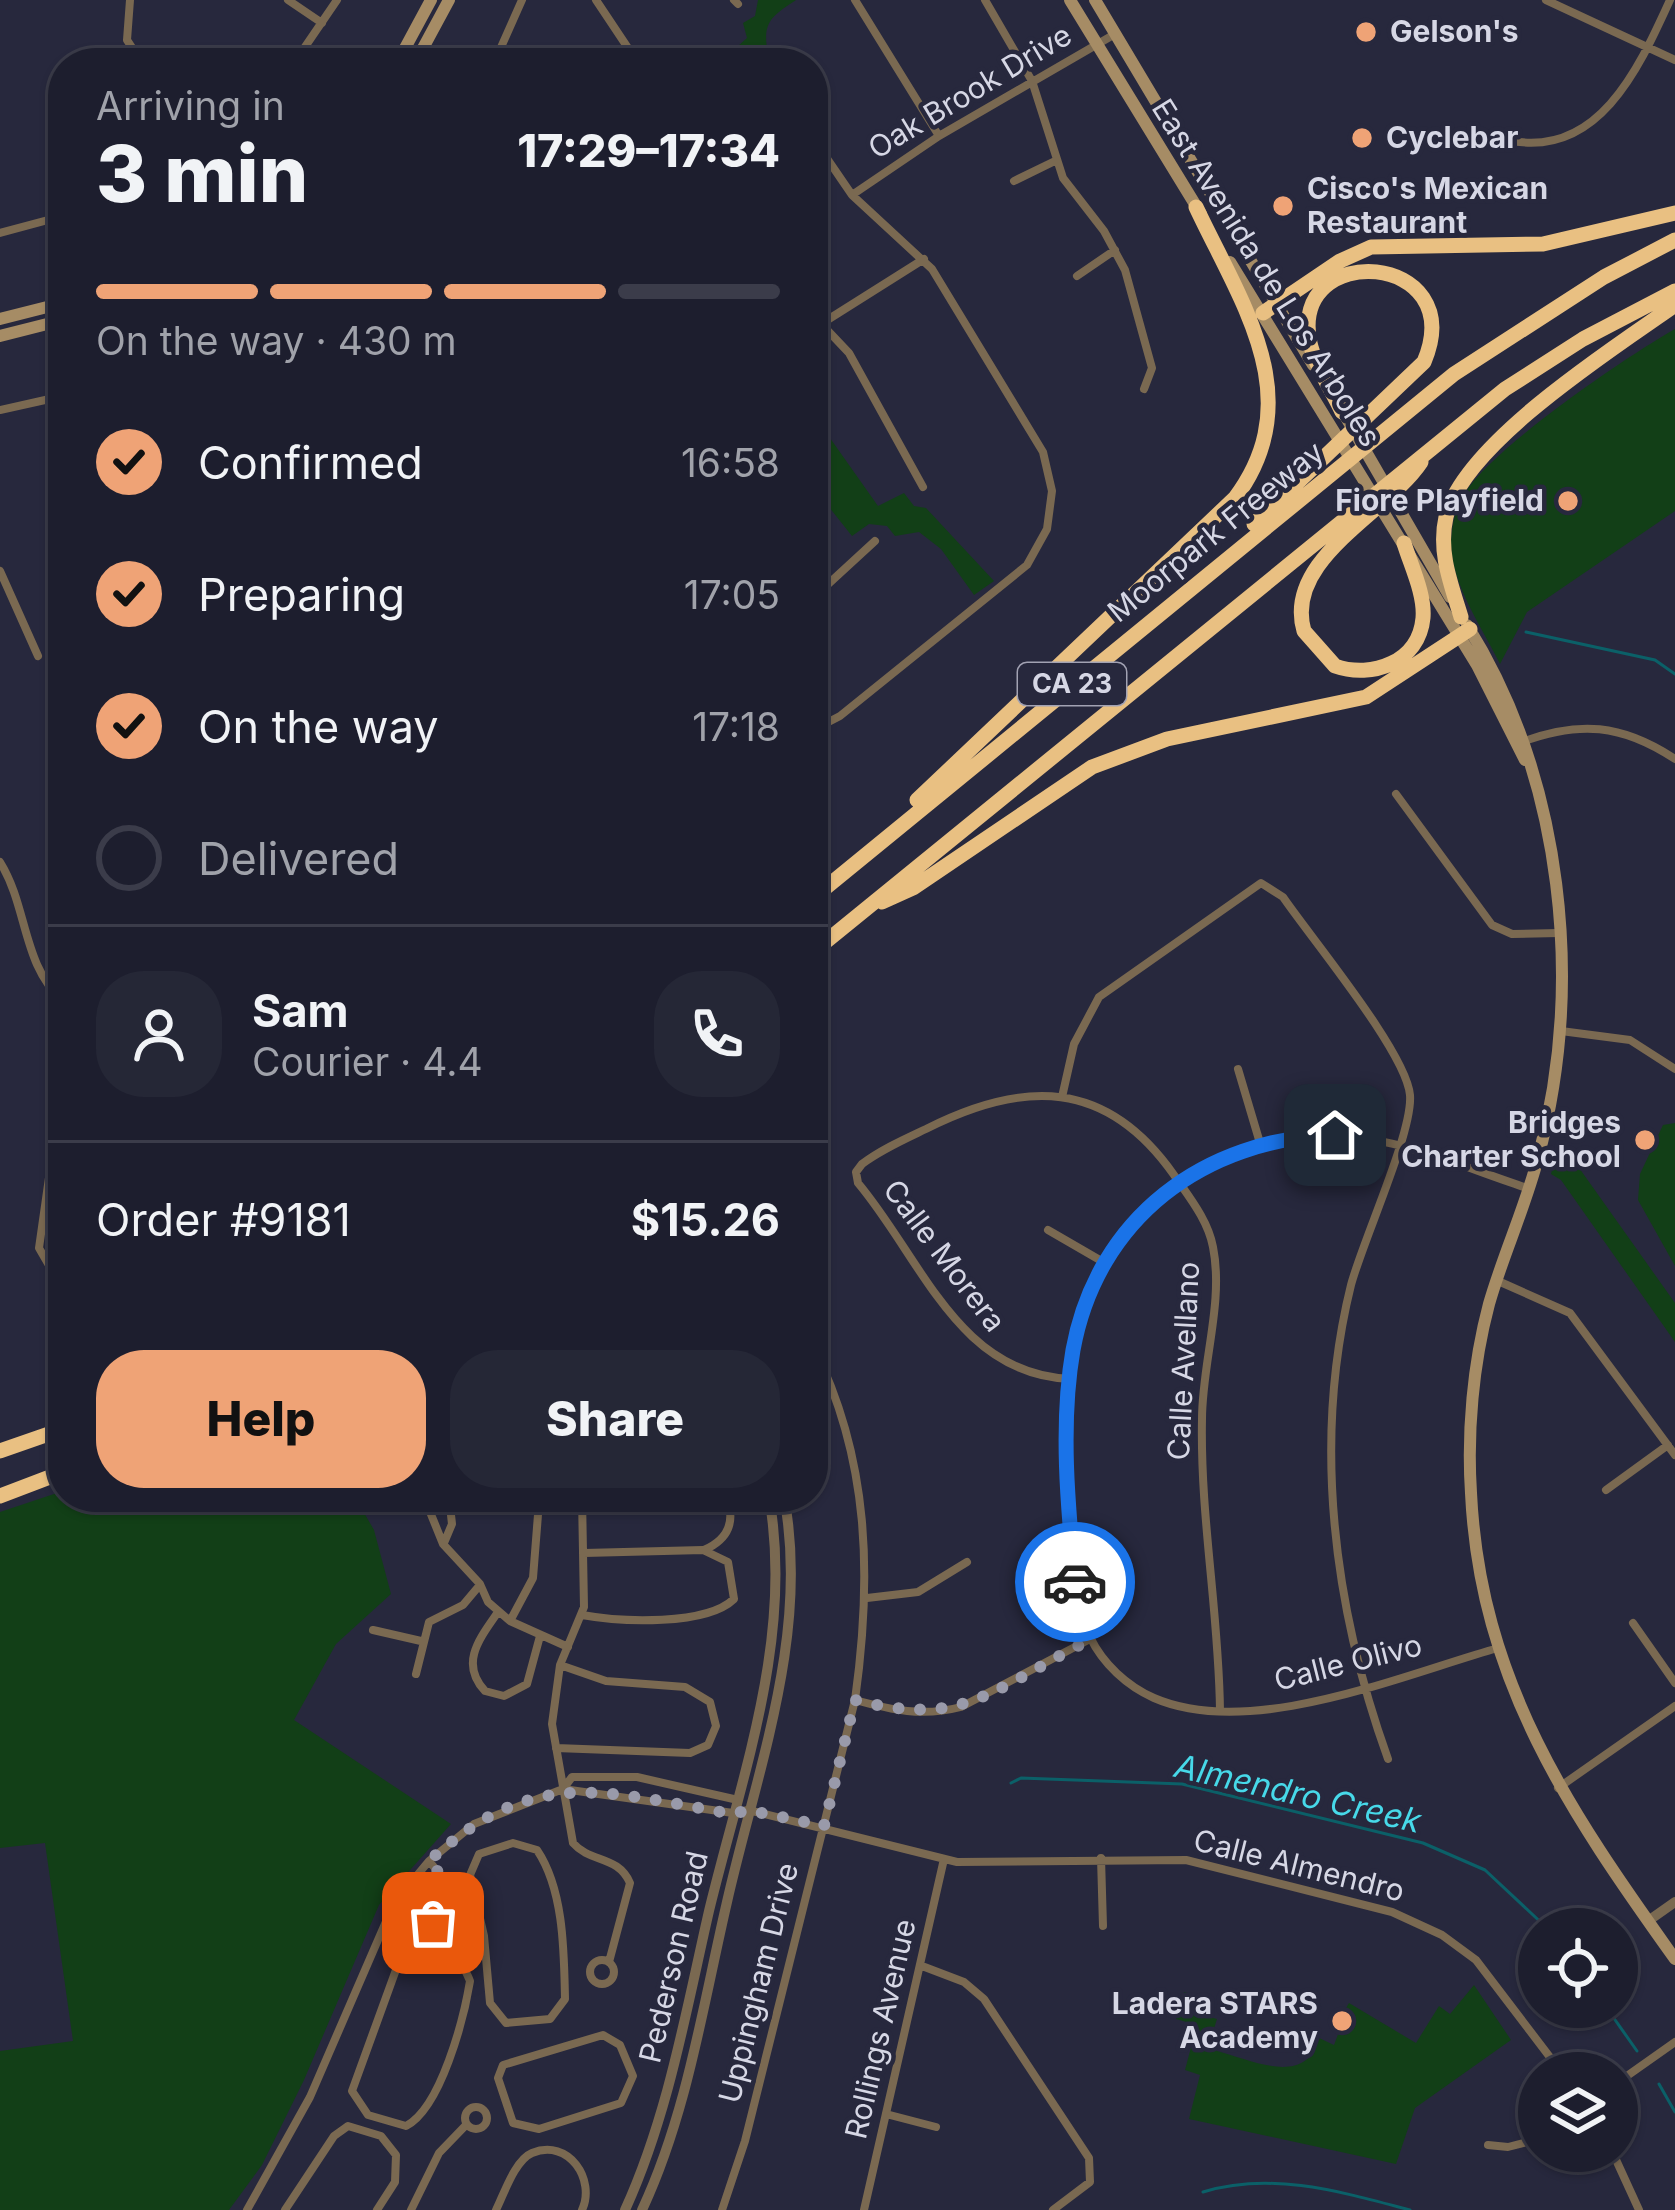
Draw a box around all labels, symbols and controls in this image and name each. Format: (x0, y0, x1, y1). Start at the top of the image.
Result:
place label: Gelson's (1390, 13, 1519, 49)
street label: Oak Brook Drive (861, 16, 1078, 166)
marker: Gelson's (1353, 19, 1379, 45)
text: Arriving in (96, 82, 285, 129)
street label: East Avenida de Los Arboles (1145, 92, 1389, 453)
place label: Cyclebar (1386, 119, 1518, 155)
text: 17:29–17:34 (517, 123, 780, 178)
marker: Cyclebar (1349, 125, 1375, 151)
text: 3 min (96, 126, 308, 221)
place label: Cisco's Mexican Restaurant (1307, 170, 1548, 240)
marker: Cisco's Mexican Restaurant (1270, 193, 1296, 219)
text: On the way · 430 m (96, 317, 457, 364)
icon: check (96, 429, 162, 495)
street label: Moorpark Freeway (1100, 433, 1331, 629)
text: Confirmed (198, 435, 423, 490)
text: 16:58 (681, 439, 780, 486)
place label: Fiore Playfield (1335, 482, 1544, 518)
marker: Fiore Playfield (1555, 488, 1581, 514)
icon: check (96, 561, 162, 627)
text: Preparing (198, 567, 405, 622)
text: 17:05 (684, 571, 780, 618)
road number: CA 23 (1018, 663, 1126, 705)
icon: check (96, 693, 162, 759)
text: On the way (198, 699, 439, 754)
text: 17:18 (692, 703, 780, 750)
text: Delivered (198, 831, 399, 886)
button: person (96, 971, 222, 1097)
button: phone (654, 971, 780, 1097)
text: Sam (252, 983, 349, 1038)
text: Courier · 4.4 (252, 1038, 483, 1085)
pin (1284, 1084, 1386, 1186)
icon: home (1302, 1102, 1368, 1168)
place label: Bridges Charter School (1401, 1104, 1621, 1174)
marker: Bridges Charter School (1632, 1127, 1658, 1153)
street label: Calle Morera (876, 1172, 1014, 1338)
text: Order #9181 (96, 1192, 351, 1247)
text: $15.26 (631, 1192, 780, 1247)
street label: Calle Avellano (1160, 1261, 1206, 1461)
button: Help (96, 1350, 426, 1488)
button: Share (450, 1350, 780, 1488)
courier (1015, 1522, 1135, 1642)
icon: car (1042, 1549, 1108, 1615)
street label: Calle Olivo (1270, 1626, 1425, 1698)
water label: Almendro Creek (1170, 1745, 1426, 1841)
street label: Calle Almendro (1190, 1821, 1408, 1909)
street label: Pederson Road (631, 1847, 715, 2066)
street label: Uppingham Drive (711, 1859, 805, 2107)
pin (382, 1872, 484, 1974)
icon: bag (400, 1890, 466, 1956)
map controls (1518, 1908, 1638, 2172)
button: locate (1518, 1908, 1638, 2028)
street label: Rollings Avenue (837, 1915, 923, 2142)
place label: Ladera STARS Academy (1112, 1985, 1318, 2055)
marker: Ladera STARS Academy (1329, 2008, 1355, 2034)
button: layers (1518, 2052, 1638, 2172)

